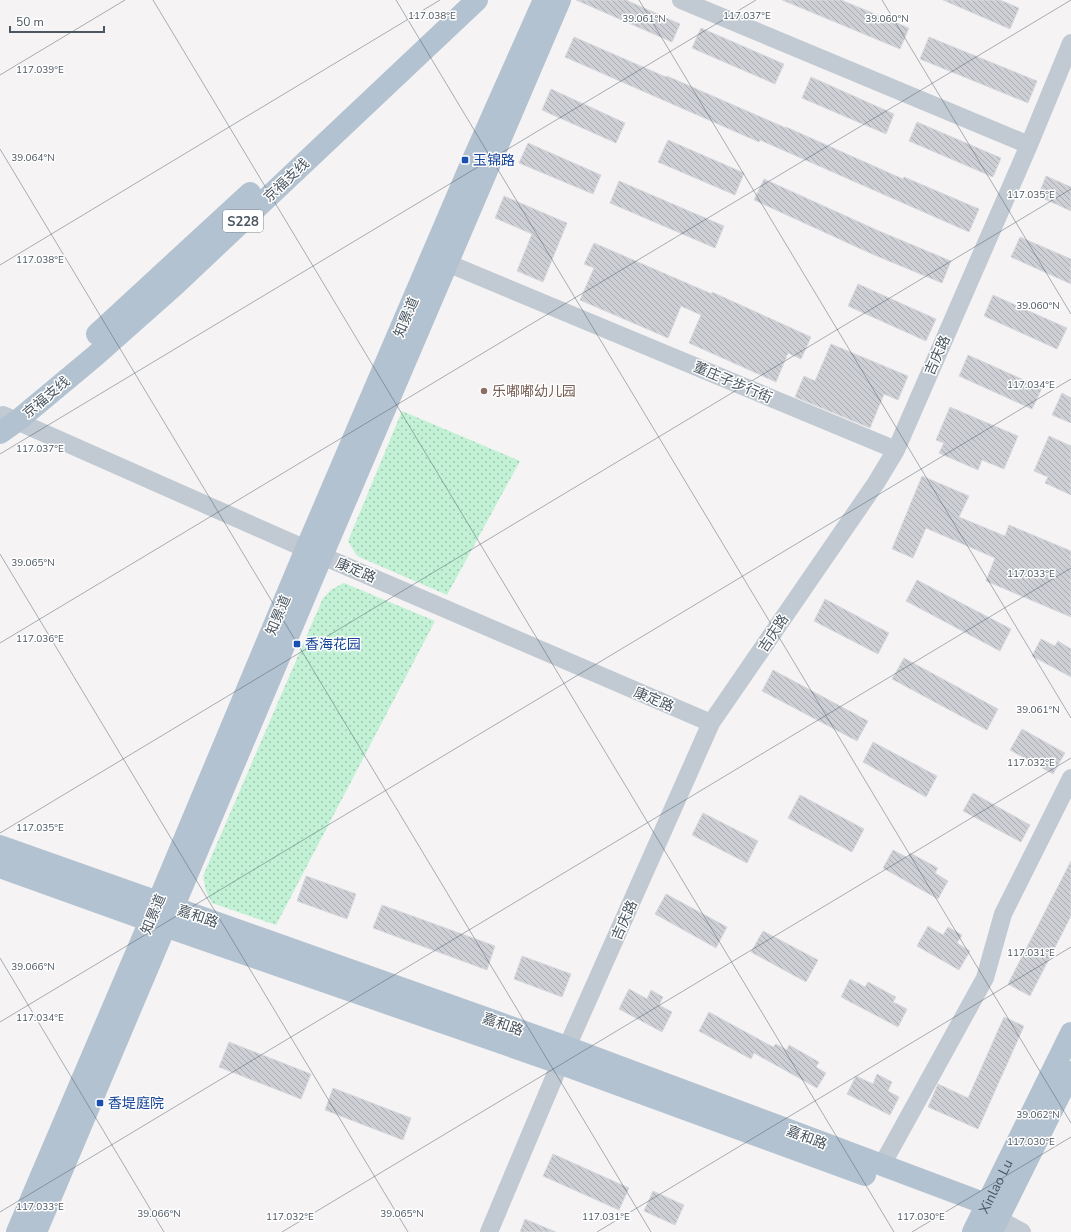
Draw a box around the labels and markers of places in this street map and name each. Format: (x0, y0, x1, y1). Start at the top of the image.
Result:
place label: 玉锦路 (473, 151, 515, 170)
marker: 玉锦路 (460, 155, 470, 165)
place label: 乐嘟嘟幼儿园 (492, 382, 576, 401)
marker: 乐嘟嘟幼儿园 (479, 386, 489, 396)
place label: 香海花园 (305, 635, 361, 654)
marker: 香海花园 (292, 639, 302, 649)
place label: 香堤庭院 (108, 1094, 164, 1113)
marker: 香堤庭院 (95, 1098, 105, 1108)

